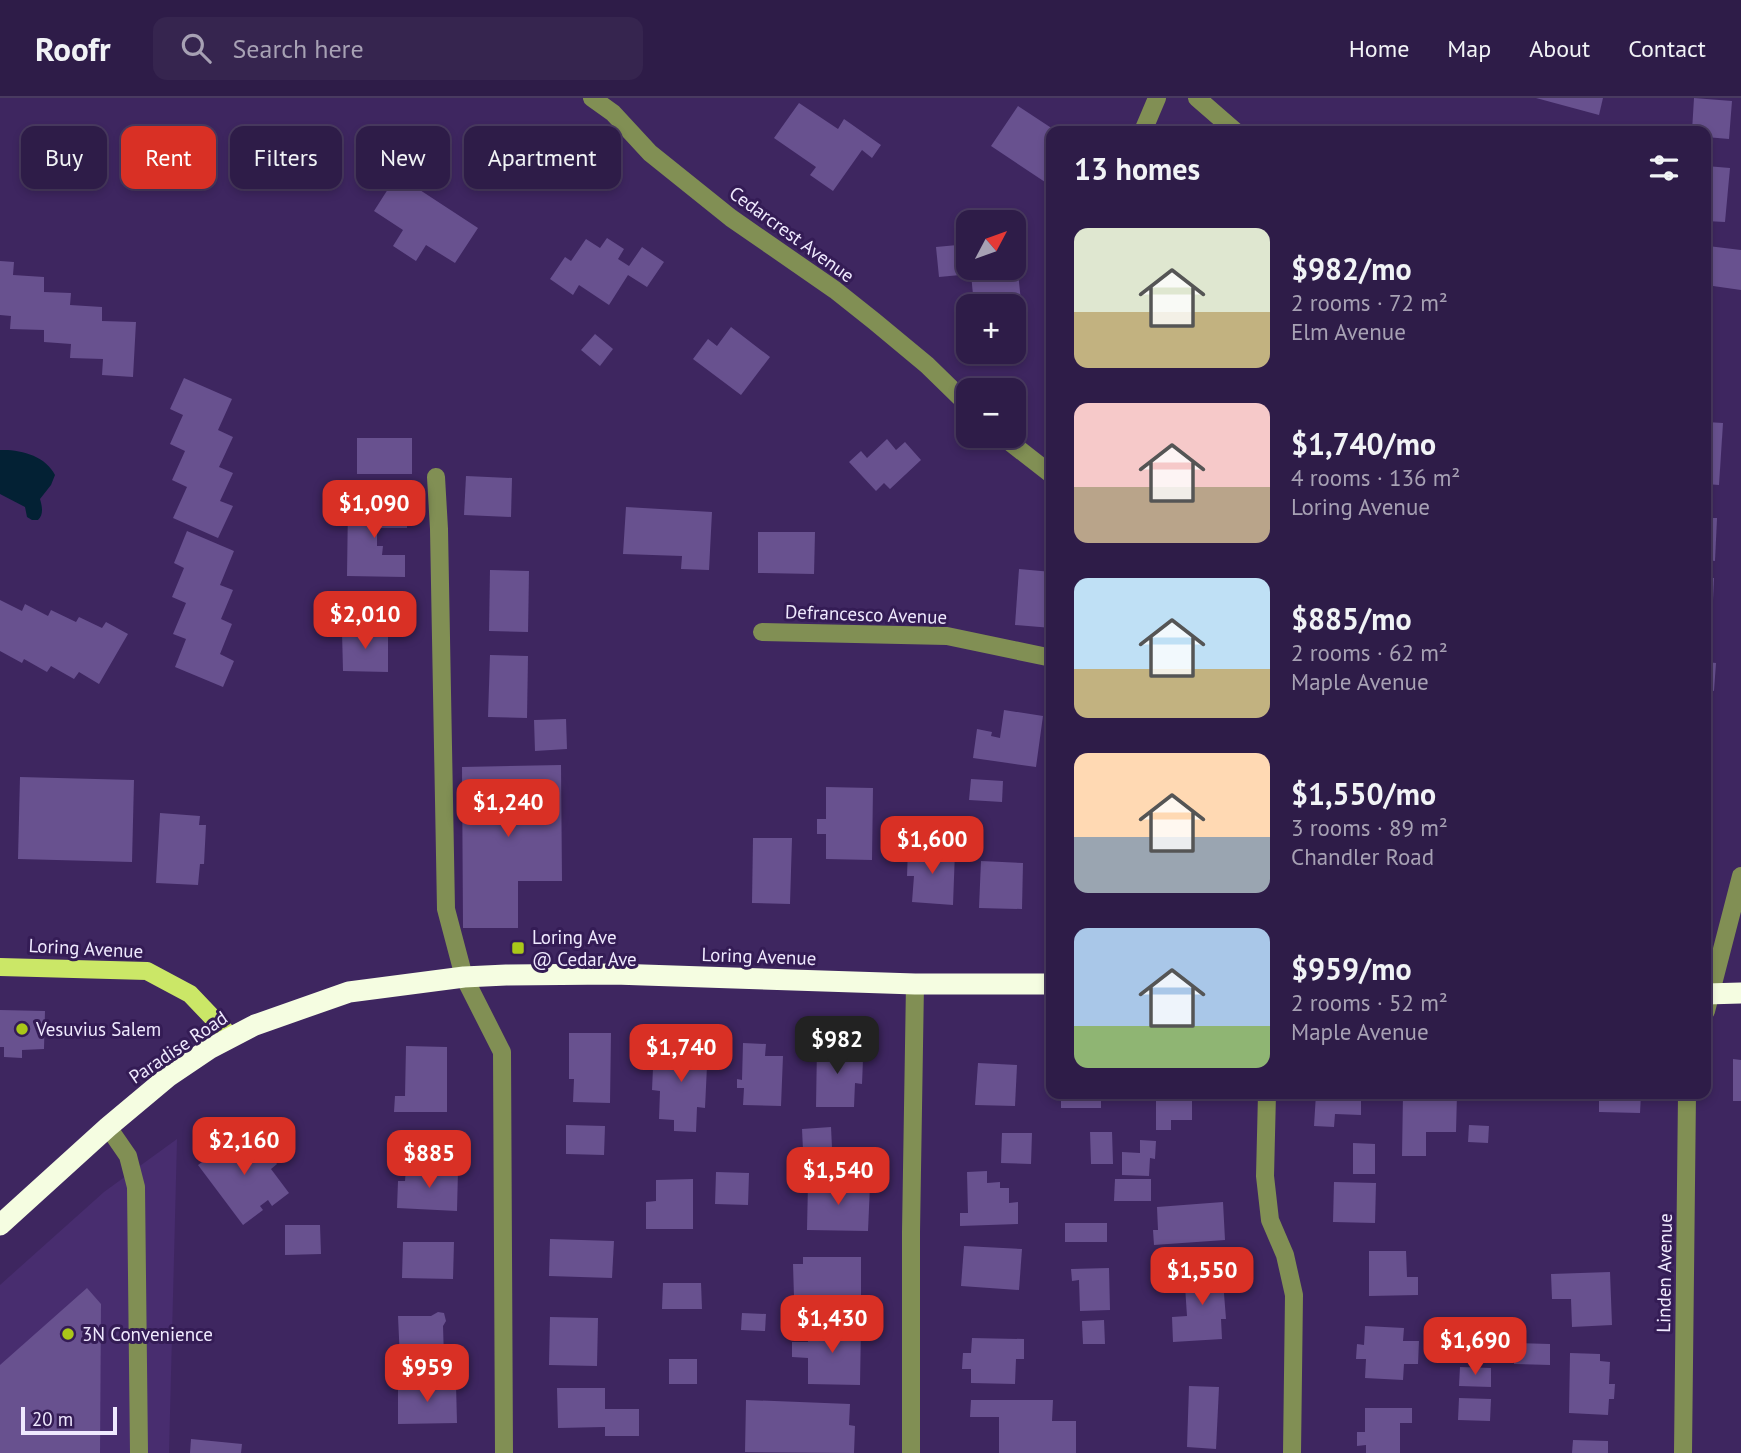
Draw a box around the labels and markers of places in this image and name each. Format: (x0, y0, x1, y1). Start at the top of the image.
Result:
pin: $1,090 (317, 480, 431, 540)
pin: $2,010 (308, 592, 422, 651)
pin: $1,240 (451, 780, 565, 839)
pin: $1,600 (875, 816, 989, 876)
place label: Loring Ave @ Cedar Ave (532, 925, 637, 971)
marker: Loring Ave @ Cedar Ave (510, 940, 526, 956)
pin: $982 (796, 1016, 878, 1076)
place label: Vesuvius Salem (35, 1017, 161, 1041)
marker: Vesuvius Salem (14, 1021, 30, 1037)
pin: $1,740 (624, 1024, 738, 1084)
pin: $2,160 (187, 1118, 301, 1177)
pin: $885 (388, 1130, 470, 1190)
pin: $1,540 (781, 1148, 895, 1207)
pin: $1,550 (1145, 1248, 1259, 1307)
pin: $1,430 (775, 1296, 889, 1355)
pin: $1,690 (1418, 1318, 1532, 1377)
place label: 3N Convenience (82, 1322, 213, 1346)
marker: 3N Convenience (60, 1326, 76, 1342)
pin: $959 (386, 1344, 468, 1404)

